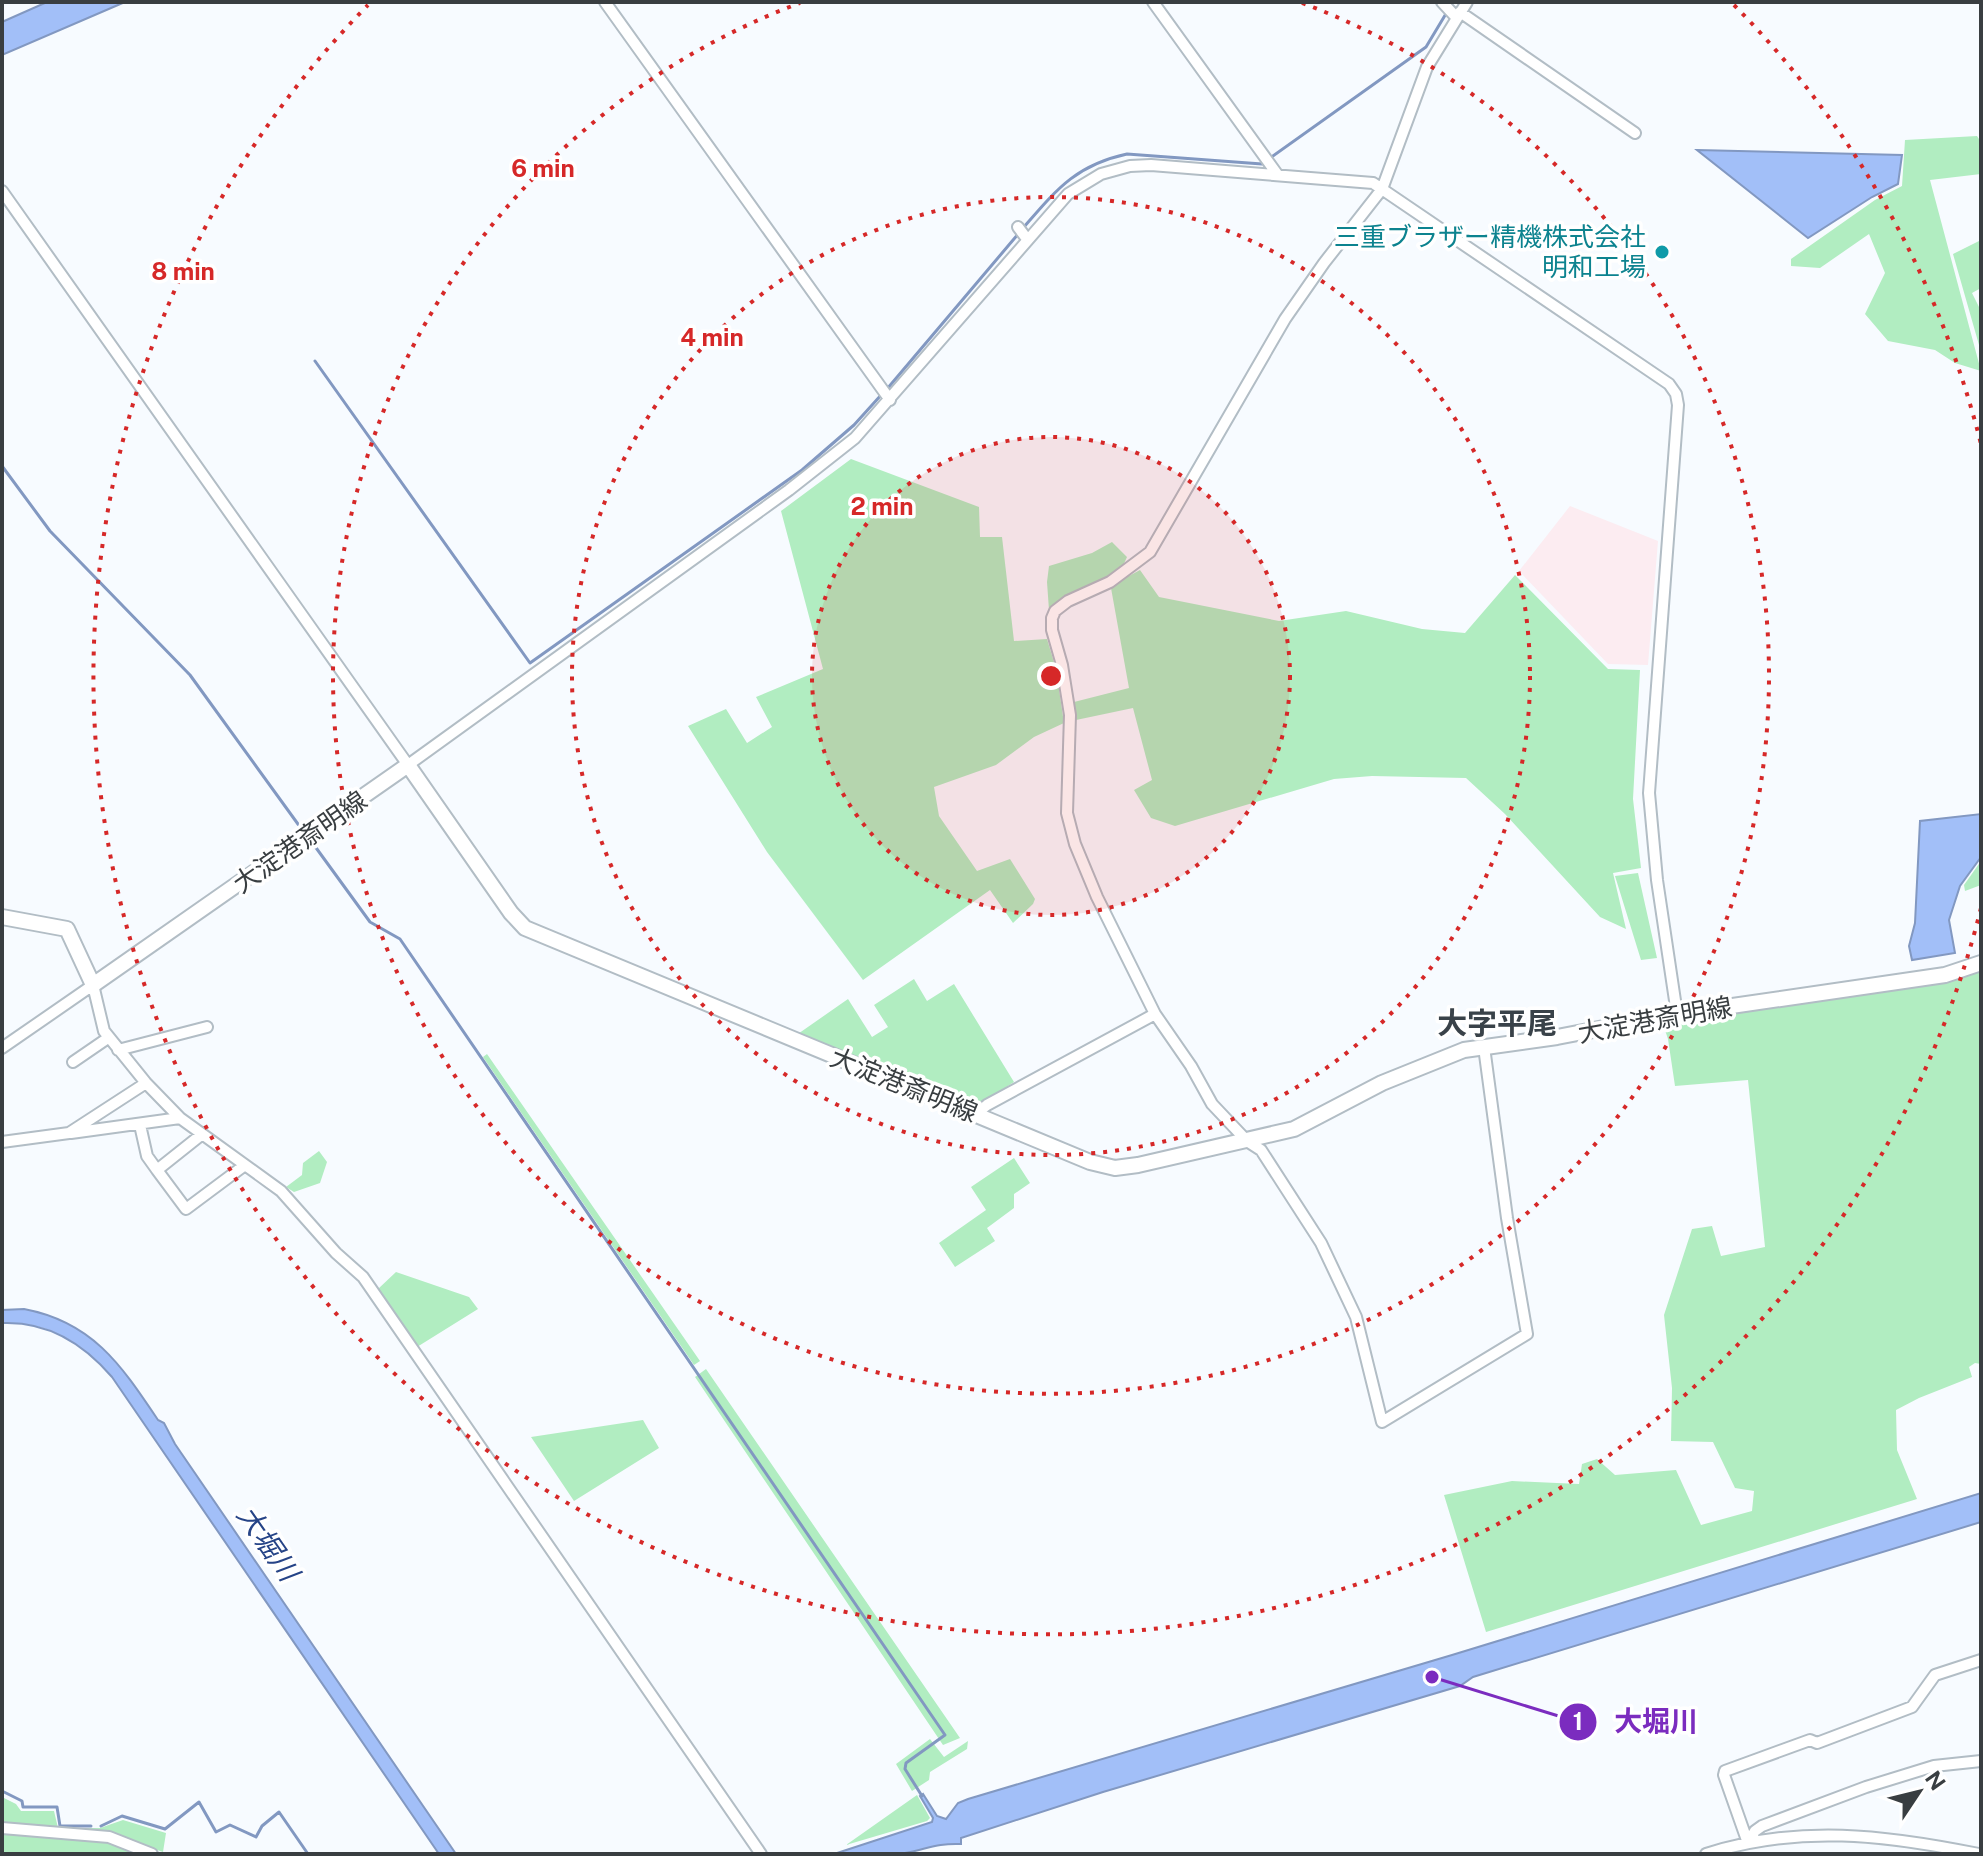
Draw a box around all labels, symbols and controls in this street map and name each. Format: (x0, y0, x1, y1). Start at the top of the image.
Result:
text: 6 min (511, 154, 575, 182)
place label: 三重ブラザー精機株式会社 明和工場 (1334, 221, 1646, 282)
marker: 三重ブラザー精機株式会社 明和工場 (1653, 243, 1671, 261)
text: 8 min (151, 257, 215, 285)
text: 4 min (680, 323, 744, 351)
text: 2 min (851, 492, 913, 520)
centre of rings (1037, 662, 1065, 690)
street label: 大淀港斎明線 (227, 784, 373, 899)
street label: 大淀港斎明線 (1575, 991, 1734, 1048)
district label: 大字平尾 (1437, 1005, 1557, 1041)
street label: 大淀港斎明線 (826, 1041, 982, 1128)
water label: 大堀川 (231, 1499, 308, 1589)
callout: 大堀川 (1558, 1696, 1714, 1748)
text: 大堀川 (1614, 1704, 1698, 1737)
text: 1 (1573, 1707, 1583, 1735)
north arrow (1879, 1752, 1959, 1832)
text: N (1920, 1766, 1951, 1795)

